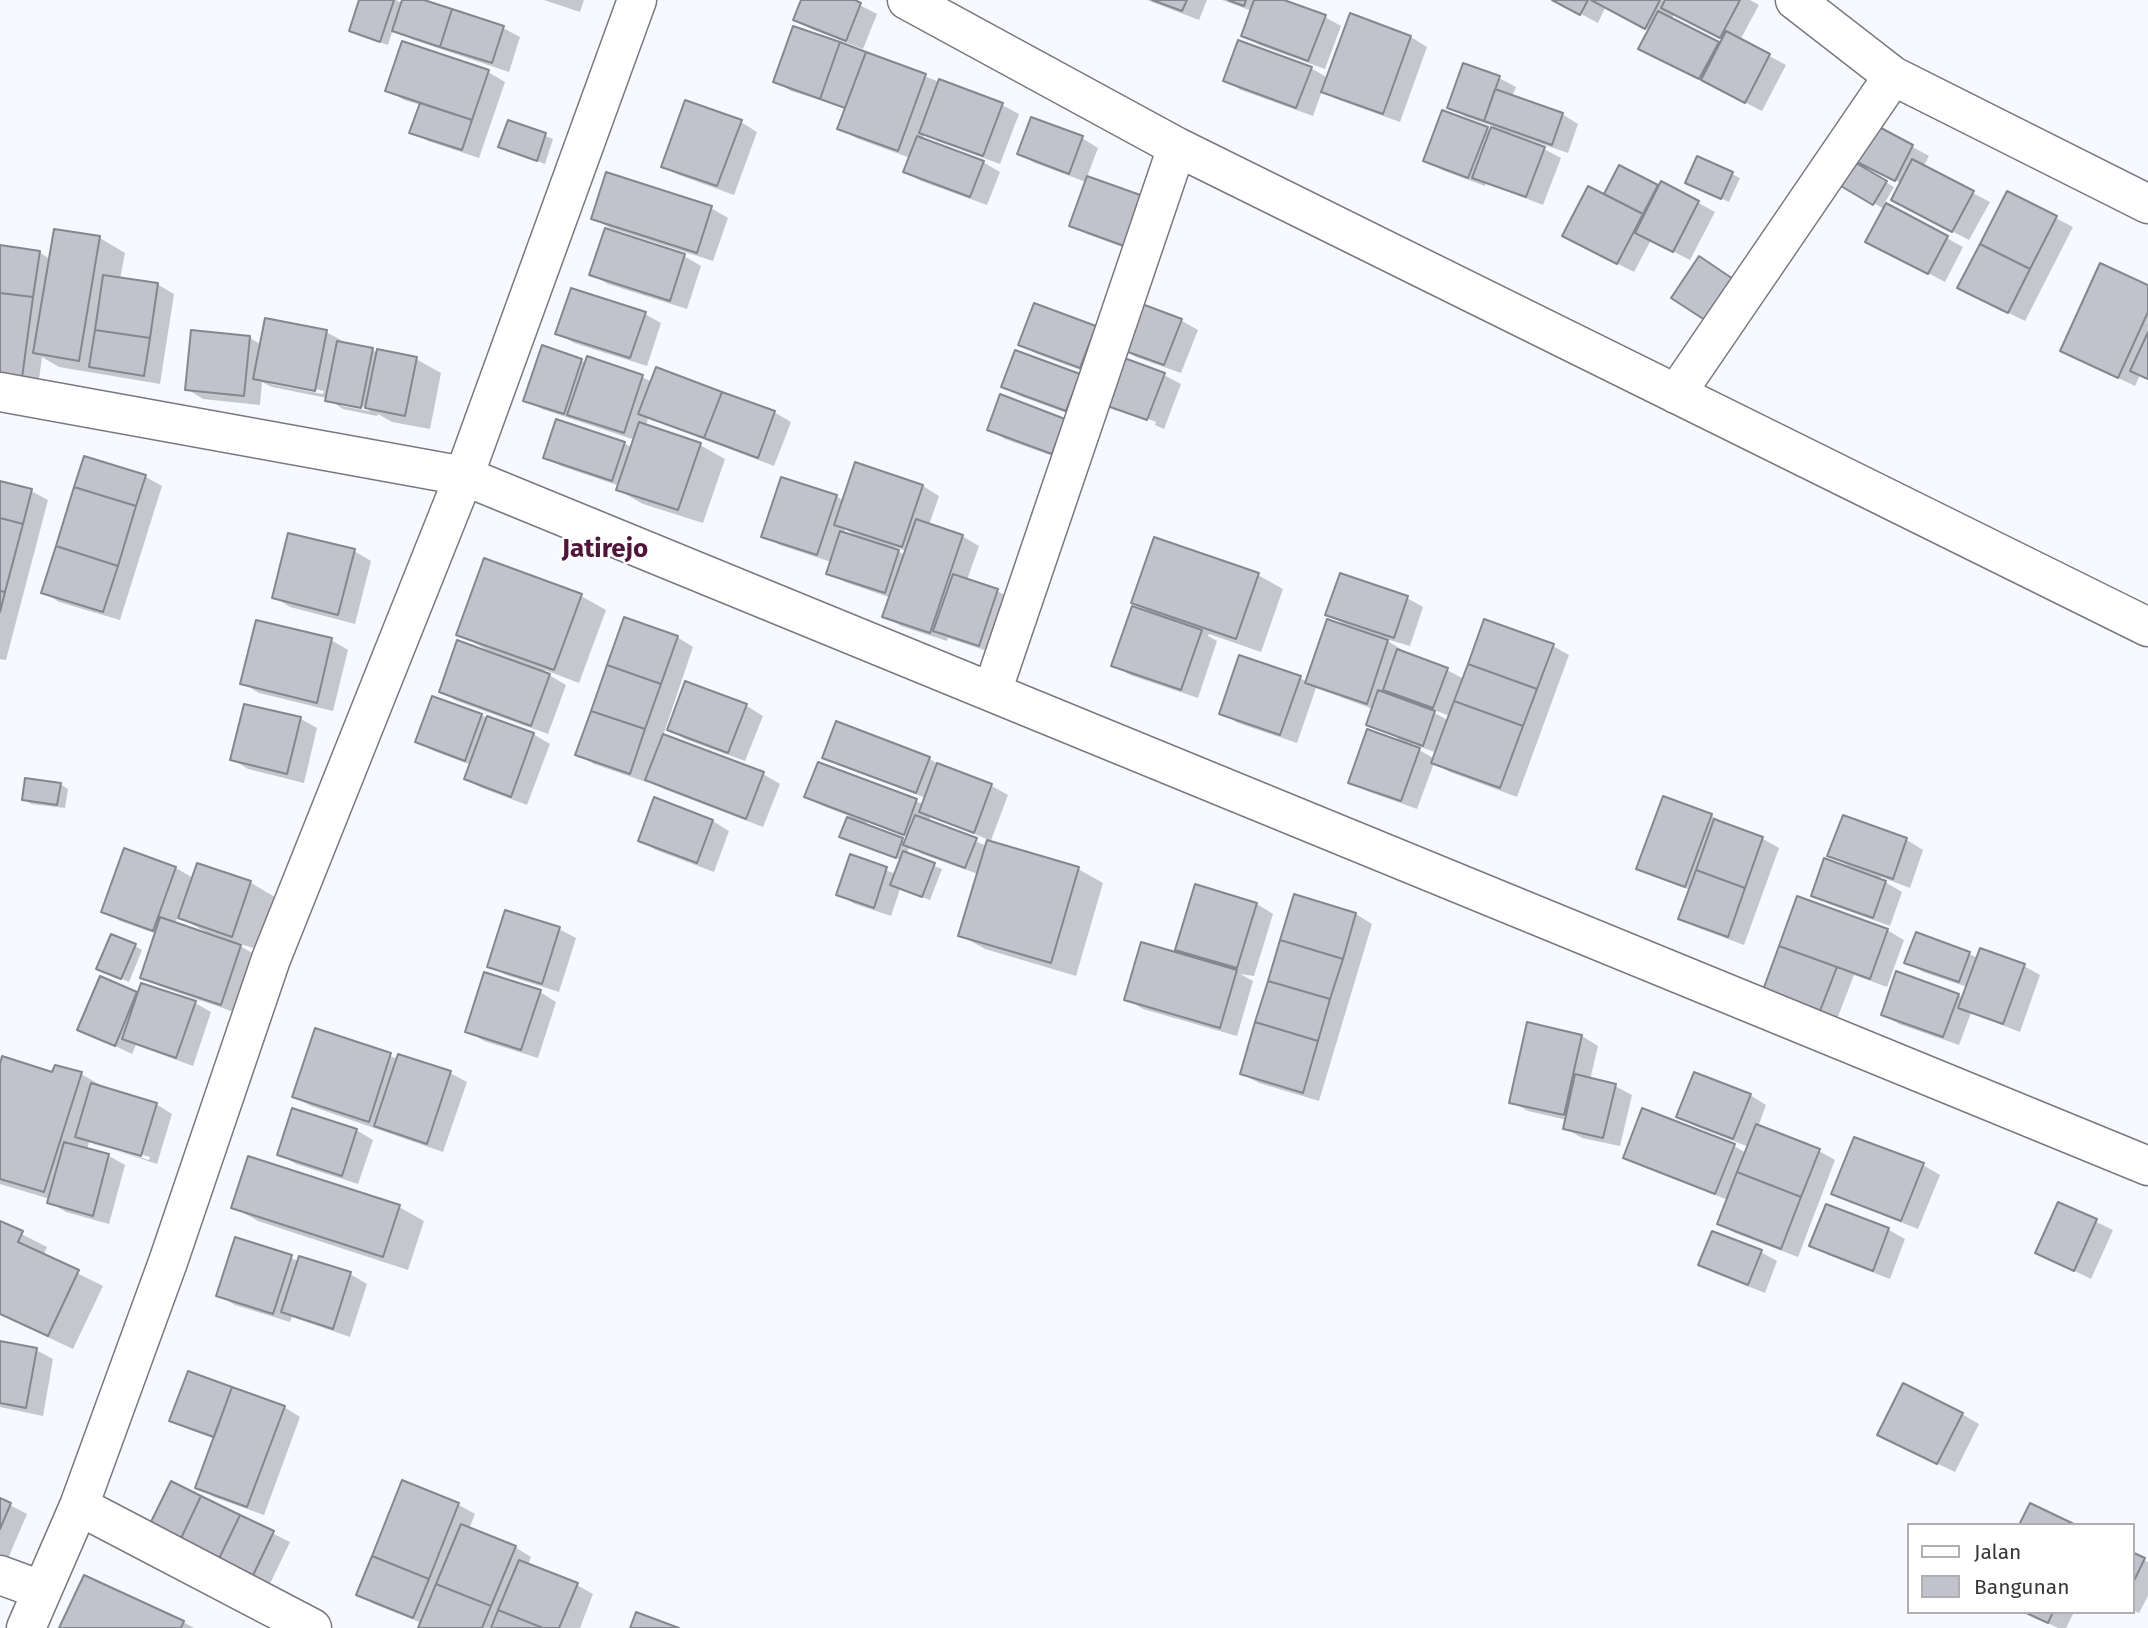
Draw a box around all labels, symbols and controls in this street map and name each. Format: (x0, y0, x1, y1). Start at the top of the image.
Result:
district label: Jatirejo (562, 534, 648, 566)
legend (1906, 1523, 2134, 1614)
text: Jalan (1974, 1539, 2021, 1565)
text: Bangunan (1974, 1574, 2069, 1600)

